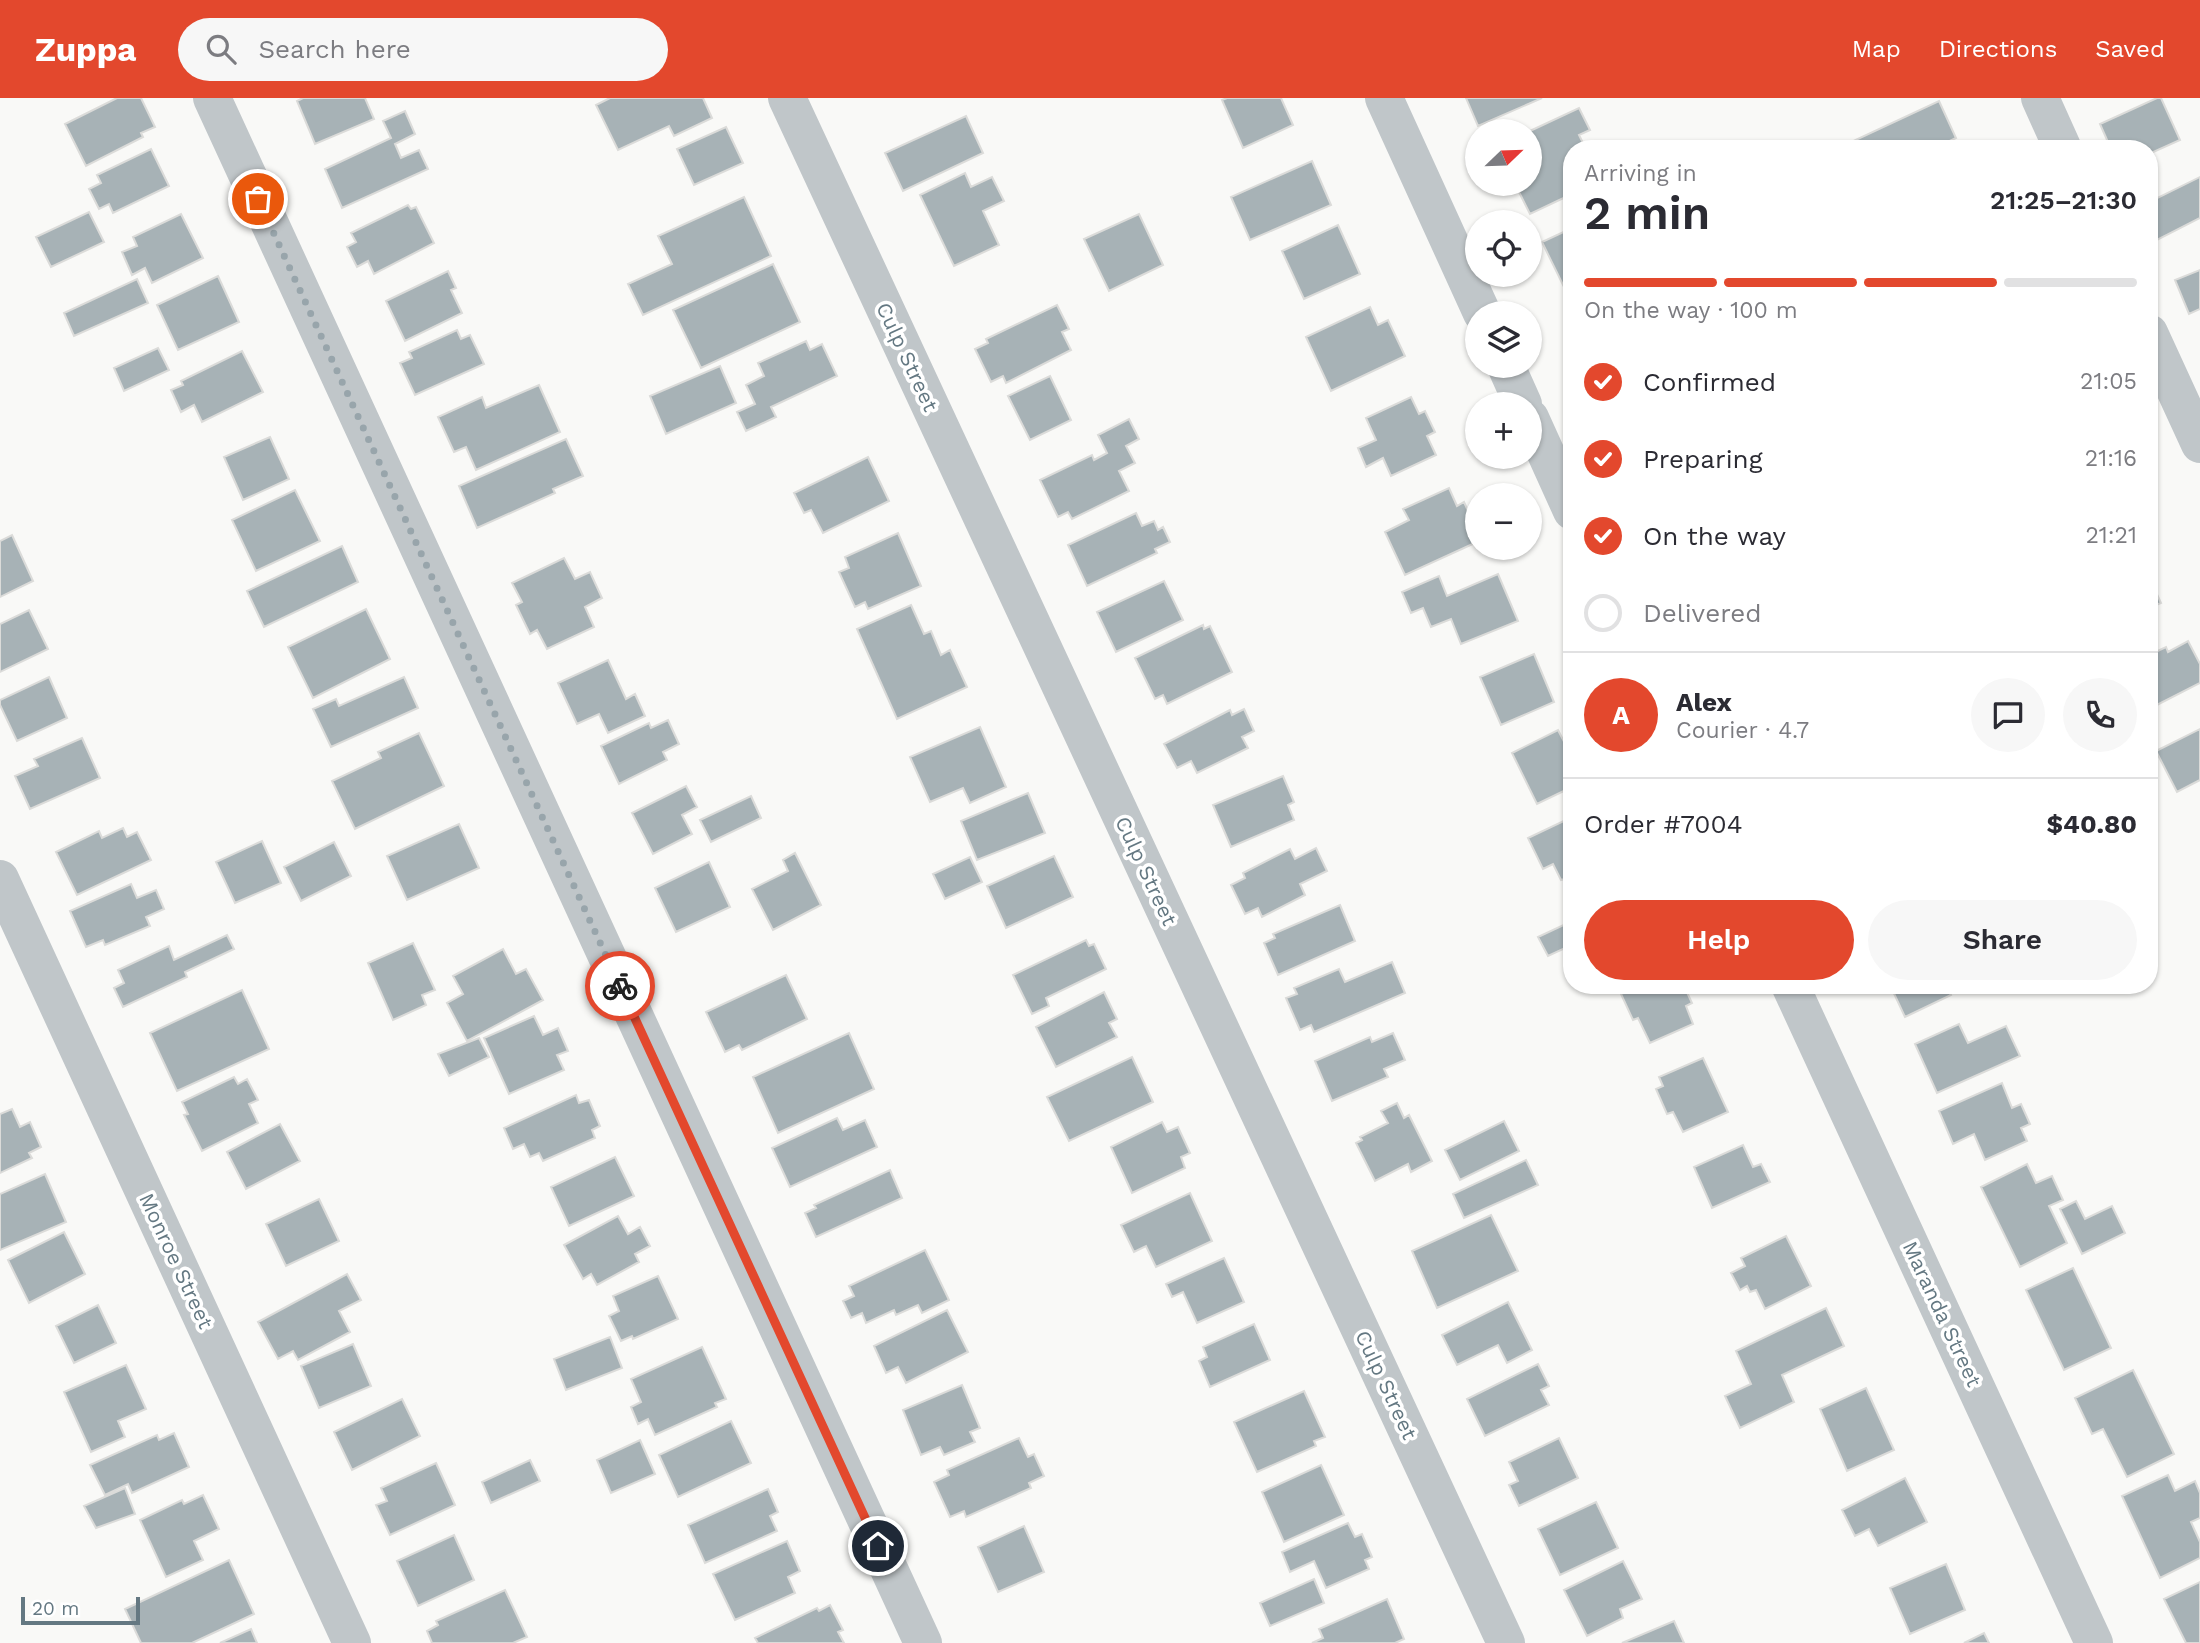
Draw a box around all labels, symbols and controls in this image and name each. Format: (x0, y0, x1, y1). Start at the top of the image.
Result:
search box (178, 18, 668, 81)
text: Zuppa (35, 30, 136, 69)
icon: search (202, 30, 240, 68)
text: Search here (258, 34, 411, 64)
text: Map (1852, 35, 1901, 63)
text: Directions (1939, 35, 2057, 63)
text: Saved (2095, 35, 2165, 63)
north arrow (1465, 119, 1542, 196)
map controls (1465, 119, 1542, 560)
text: Arriving in (1584, 160, 1697, 187)
pin (228, 169, 288, 229)
icon: bag (239, 180, 277, 218)
text: 21:25–21:30 (1990, 185, 2137, 215)
text: 2 min (1584, 186, 1710, 240)
button: locate (1465, 210, 1542, 287)
text: On the way · 100 m (1584, 297, 1798, 324)
street label: Culp Street (871, 298, 944, 415)
button: layers (1465, 301, 1542, 378)
icon: check (1584, 363, 1622, 401)
text: Confirmed (1643, 367, 1776, 397)
text: 21:05 (2080, 368, 2137, 395)
button: + (1465, 392, 1542, 469)
icon: check (1584, 440, 1622, 478)
text: Preparing (1643, 444, 1763, 474)
text: 21:16 (2085, 445, 2137, 472)
button: − (1465, 483, 1542, 560)
icon: check (1584, 517, 1622, 555)
text: On the way (1643, 521, 1786, 551)
text: 21:21 (2085, 522, 2137, 549)
text: Delivered (1643, 598, 1762, 628)
button: chat (1971, 678, 2045, 752)
button: phone (2063, 678, 2137, 752)
text: Alex (1676, 687, 1732, 717)
text: A (1612, 700, 1630, 730)
text: Courier · 4.7 (1676, 717, 1809, 744)
text: Order #7004 (1584, 809, 1743, 839)
text: $40.80 (2046, 809, 2137, 839)
street label: Culp Street (1110, 812, 1183, 929)
button: Help (1584, 900, 1854, 980)
button: Share (1868, 900, 2137, 980)
courier (585, 951, 655, 1021)
icon: bike (601, 967, 639, 1005)
street label: Monroe Street (134, 1189, 219, 1333)
street label: Maranda Street (1898, 1237, 1987, 1391)
street label: Culp Street (1350, 1326, 1423, 1443)
pin (848, 1516, 908, 1576)
icon: home (859, 1527, 897, 1565)
scale bar (21, 1594, 140, 1626)
text: 20 m (32, 1597, 79, 1620)

